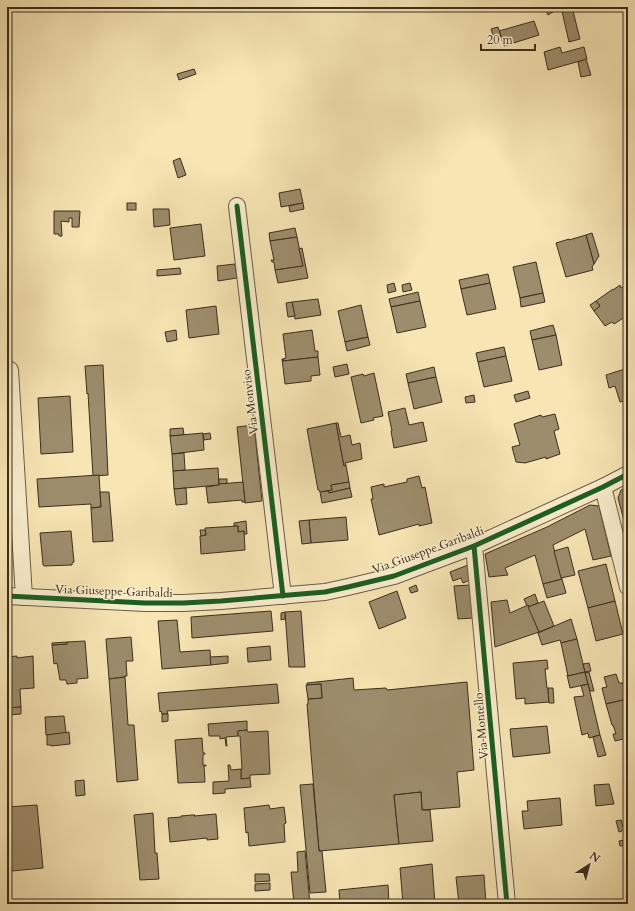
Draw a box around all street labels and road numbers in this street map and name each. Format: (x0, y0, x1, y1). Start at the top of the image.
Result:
street label: Via Monviso (238, 368, 262, 435)
street label: Via Giuseppe Garibaldi (370, 522, 487, 578)
street label: Via Giuseppe Garibaldi (55, 581, 174, 601)
street label: Via Montello (470, 691, 492, 760)

